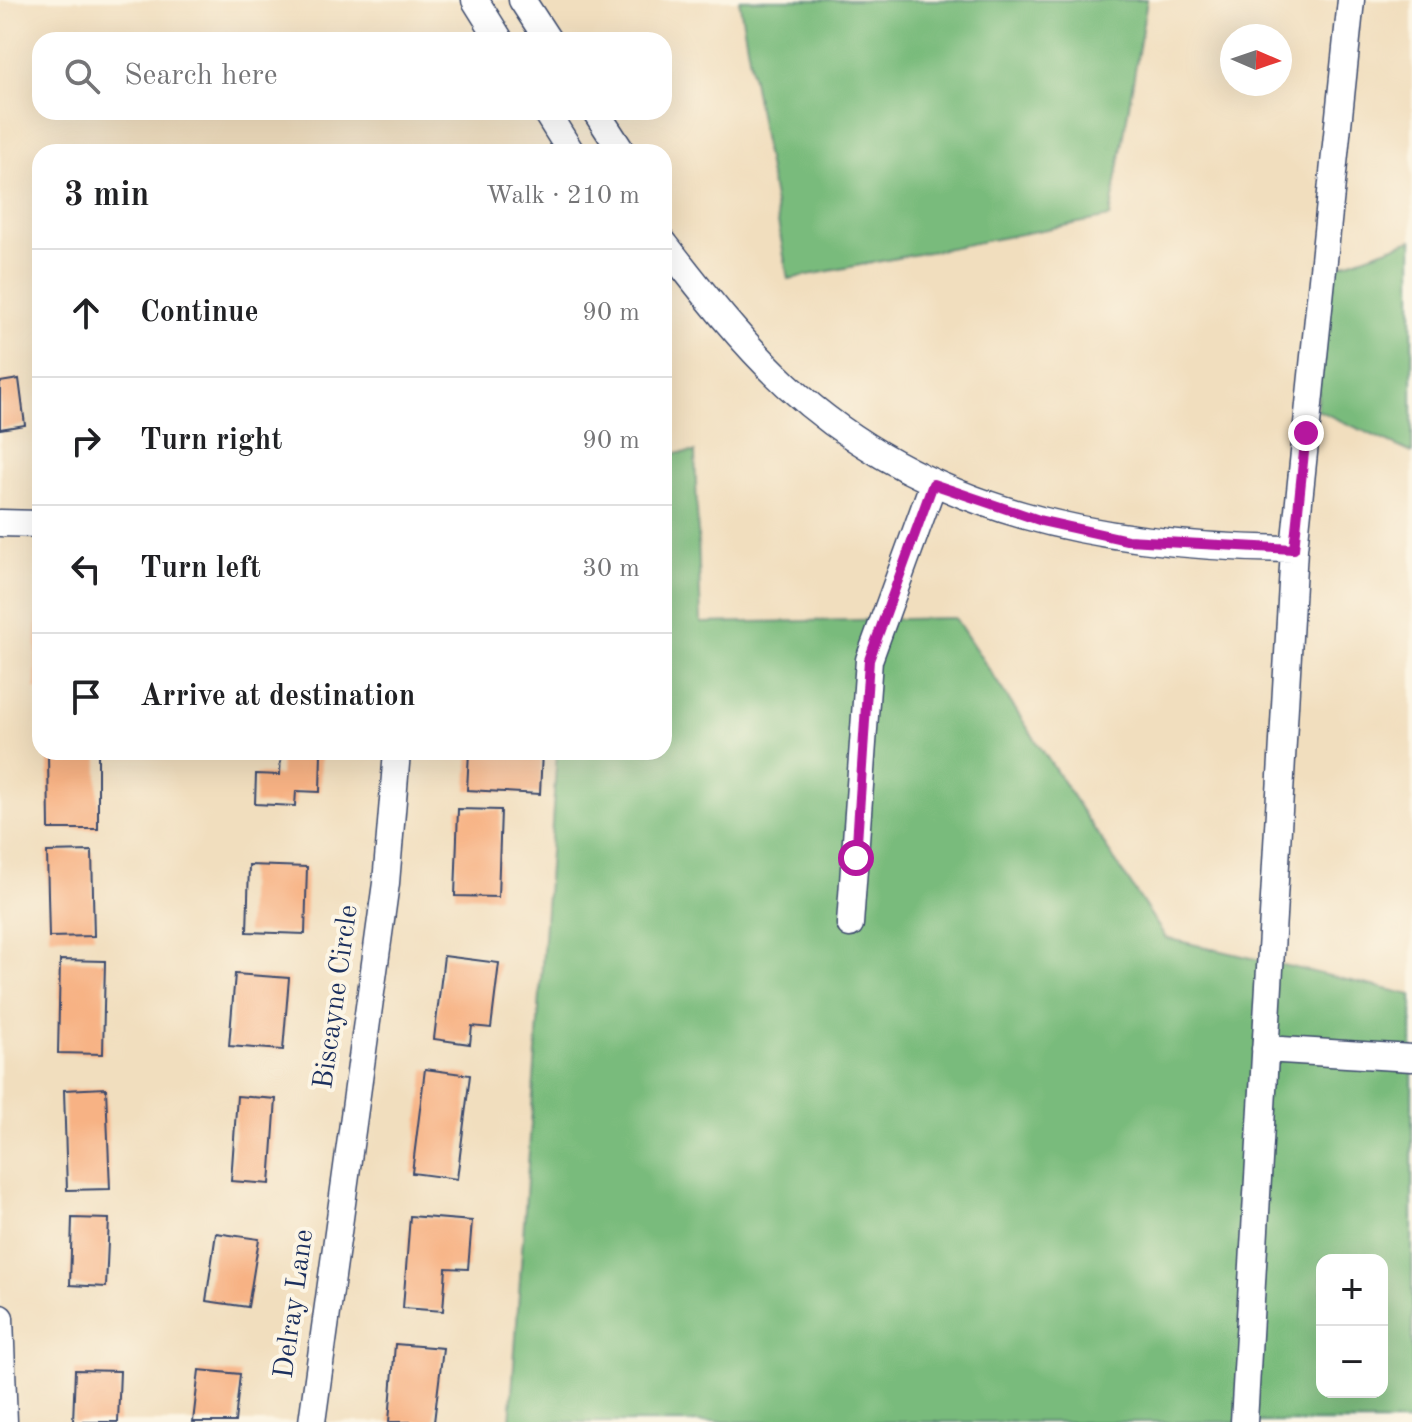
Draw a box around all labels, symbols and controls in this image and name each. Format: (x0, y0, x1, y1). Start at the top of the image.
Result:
north arrow (1220, 24, 1292, 96)
search box (32, 32, 672, 120)
icon: search (60, 54, 104, 98)
text: Search here (124, 61, 278, 91)
text: 3 min (64, 179, 149, 213)
text: Walk · 210 m (486, 183, 640, 209)
icon: ahead (64, 291, 108, 335)
text: Continue (140, 298, 259, 328)
text: 90 m (582, 300, 640, 326)
route end (1288, 415, 1324, 451)
icon: right (64, 419, 108, 463)
text: Turn right (140, 426, 282, 456)
text: 90 m (582, 428, 640, 454)
icon: left (64, 547, 108, 591)
text: Turn left (140, 554, 261, 584)
text: 30 m (582, 556, 640, 582)
icon: arrive (64, 675, 108, 719)
text: Arrive at destination (140, 682, 415, 712)
route start (838, 840, 874, 876)
street label: Biscayne Circle (310, 903, 364, 1091)
street label: Delray Lane (271, 1228, 319, 1380)
map controls (1316, 1254, 1388, 1398)
button: + (1316, 1254, 1388, 1326)
button: − (1316, 1326, 1388, 1398)

